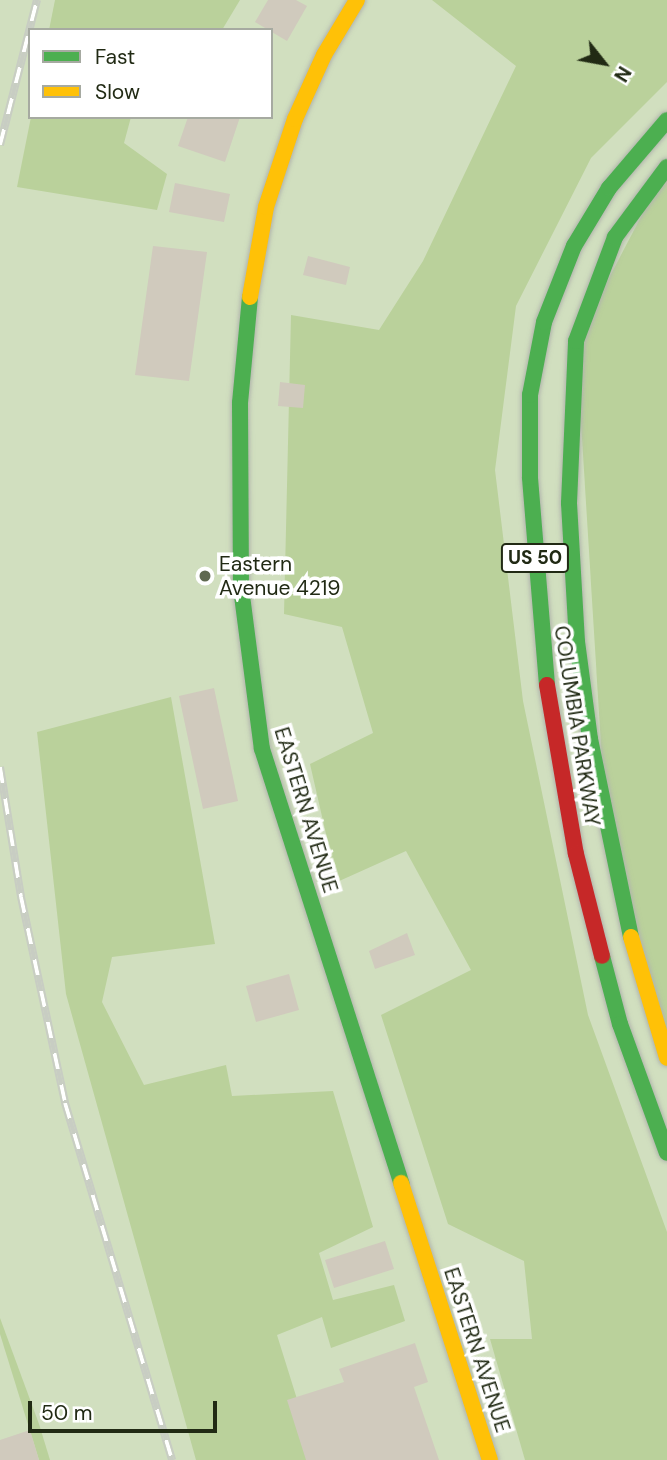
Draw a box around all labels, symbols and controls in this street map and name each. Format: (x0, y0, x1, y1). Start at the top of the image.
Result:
legend (28, 28, 273, 119)
north arrow (569, 28, 639, 98)
text: Fast (95, 43, 135, 71)
text: N (608, 62, 637, 86)
text: Slow (95, 78, 140, 106)
road number: US 50 (500, 542, 570, 573)
place label: Eastern Avenue 4219 (219, 551, 341, 601)
marker: Eastern Avenue 4219 (197, 568, 213, 584)
street label: COLUMBIA PARKWAY (549, 624, 605, 828)
street label: EASTERN AVENUE (269, 724, 343, 896)
street label: EASTERN AVENUE (438, 1264, 516, 1436)
scale bar (32, 1386, 220, 1430)
text: 50 m (41, 1399, 92, 1427)

